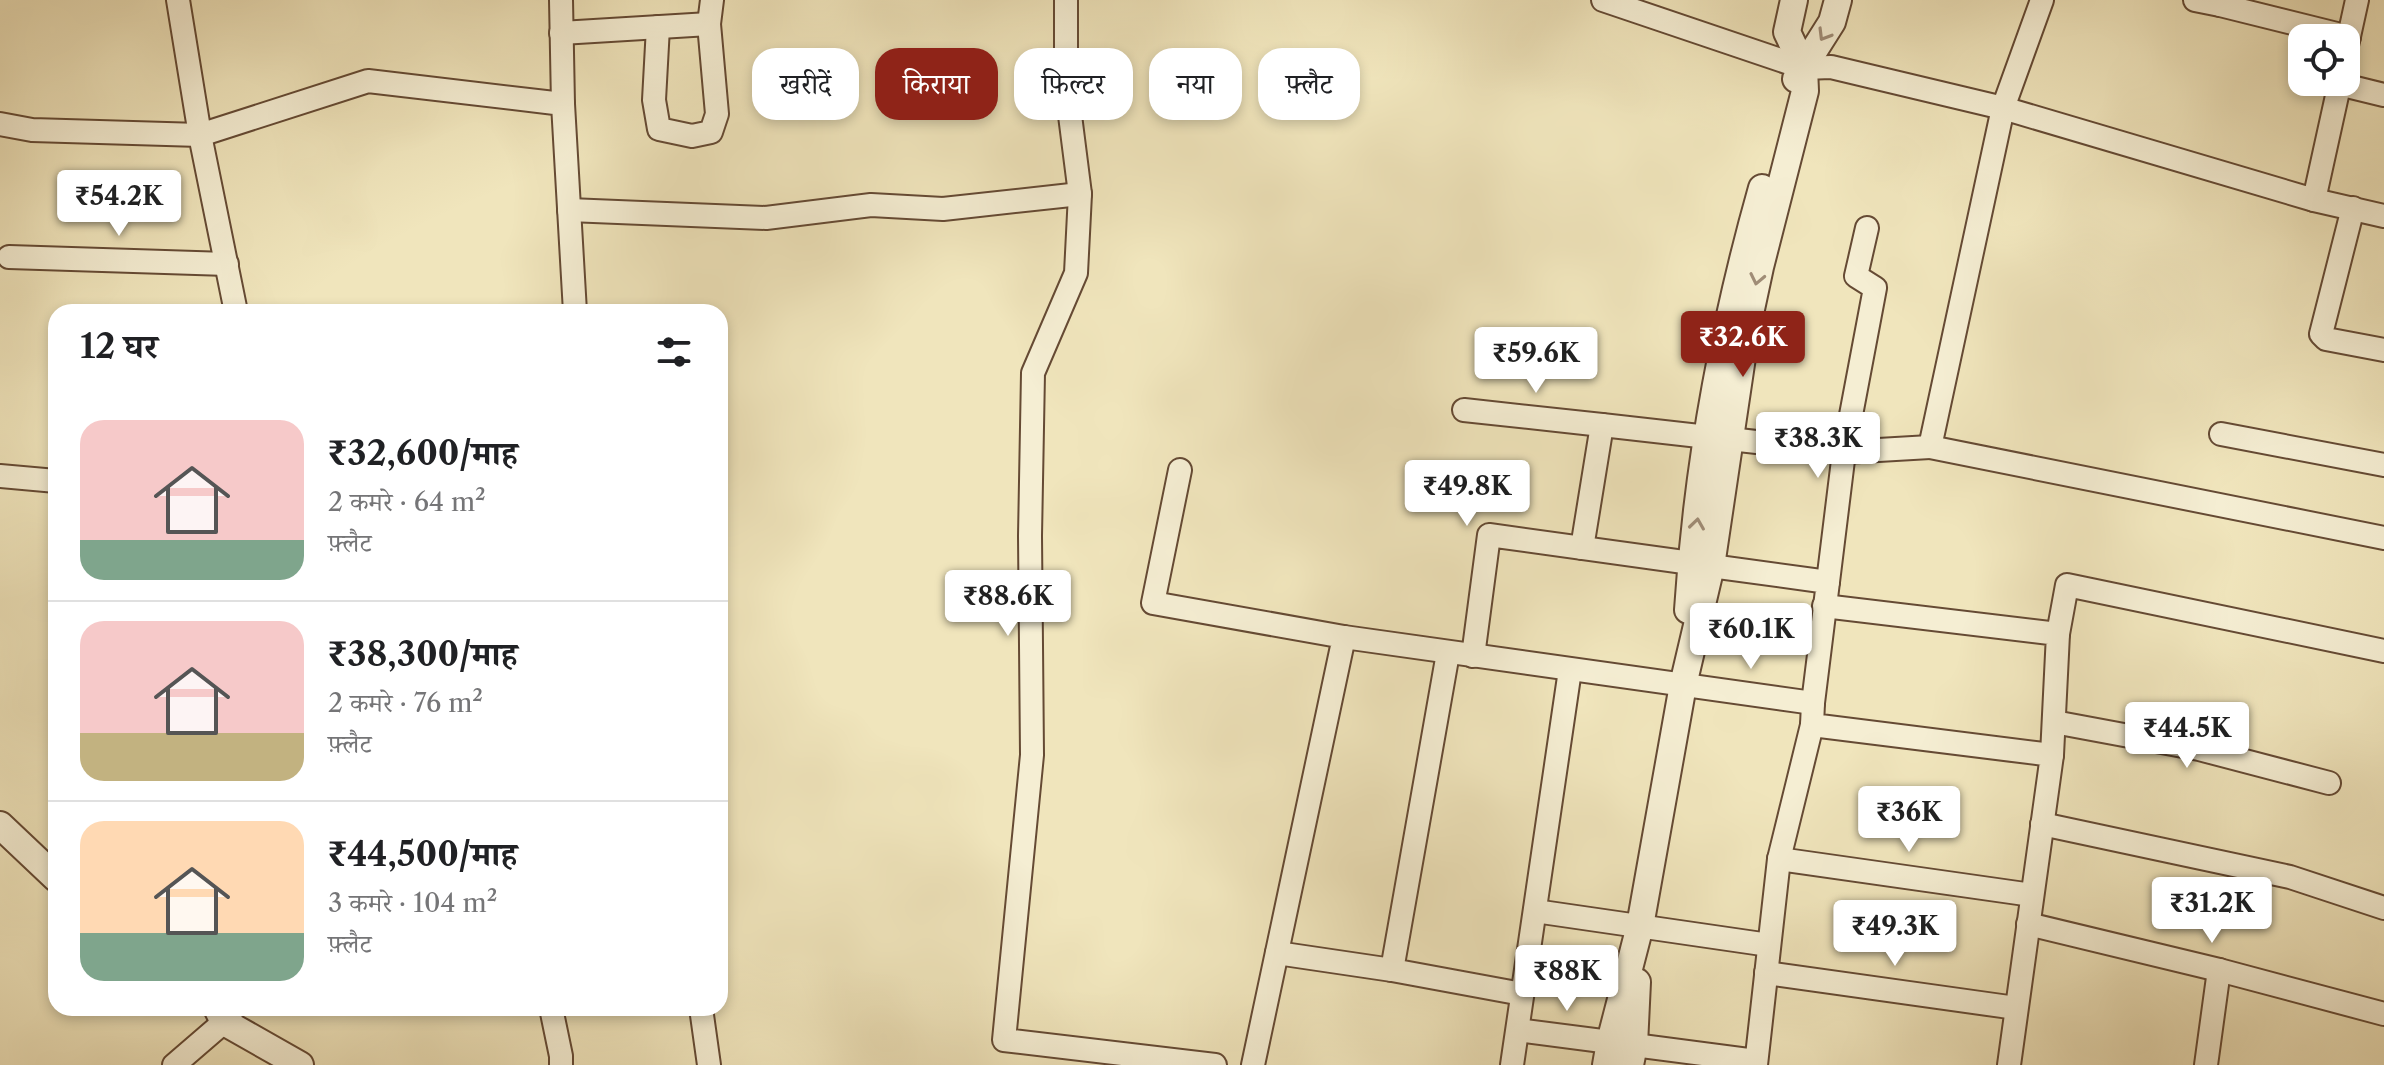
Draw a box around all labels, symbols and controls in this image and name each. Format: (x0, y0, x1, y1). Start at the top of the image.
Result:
map controls (2288, 24, 2360, 96)
button: locate (2288, 24, 2360, 96)
one-way arrow (1818, 26, 1834, 41)
chip: खरीदें (752, 48, 859, 120)
chip: किराया (875, 48, 998, 120)
chip: फ़िल्टर (1014, 48, 1133, 120)
chip: नया (1149, 48, 1242, 120)
chip: फ़्लैट (1258, 48, 1360, 120)
pin: ₹54.2K (54, 170, 184, 238)
text: ₹54.2K (75, 180, 163, 212)
one-way arrow (1749, 272, 1766, 286)
pin: ₹32.6K (1678, 311, 1808, 379)
text: ₹32.6K (1699, 321, 1787, 353)
text: 12 घर (80, 325, 158, 367)
pin: ₹59.6K (1471, 327, 1601, 395)
icon: filters (652, 330, 696, 374)
text: ₹59.6K (1493, 337, 1580, 369)
pin: ₹38.3K (1753, 412, 1883, 480)
text: ₹38.3K (1774, 422, 1862, 454)
text: ₹32,600/माह (328, 432, 518, 474)
icon: home (144, 452, 240, 548)
pin: ₹49.8K (1402, 460, 1532, 528)
text: ₹49.8K (1423, 470, 1511, 502)
text: 2 कमरे · 64 m² (328, 486, 486, 518)
one-way arrow (1688, 517, 1705, 531)
text: फ़्लैट (328, 527, 371, 559)
pin: ₹88.6K (943, 570, 1073, 638)
text: ₹88.6K (963, 580, 1053, 612)
pin: ₹60.1K (1686, 603, 1816, 671)
text: ₹60.1K (1708, 613, 1794, 645)
text: ₹38,300/माह (328, 633, 517, 675)
icon: home (144, 653, 240, 749)
text: 2 कमरे · 76 m² (328, 687, 483, 719)
pin: ₹44.5K (2122, 702, 2252, 770)
text: ₹44.5K (2143, 712, 2231, 744)
text: फ़्लैट (328, 728, 371, 760)
pin: ₹36K (1862, 786, 1956, 854)
text: ₹36K (1876, 796, 1942, 828)
text: ₹44,500/माह (328, 833, 517, 875)
icon: home (144, 853, 240, 949)
pin: ₹31.2K (2147, 877, 2277, 945)
text: 3 कमरे · 104 m² (328, 887, 497, 919)
text: ₹31.2K (2170, 887, 2254, 919)
pin: ₹49.3K (1830, 900, 1960, 968)
text: ₹49.3K (1851, 910, 1939, 942)
text: फ़्लैट (328, 928, 371, 960)
pin: ₹88K (1520, 945, 1614, 1013)
text: ₹88K (1533, 955, 1601, 987)

